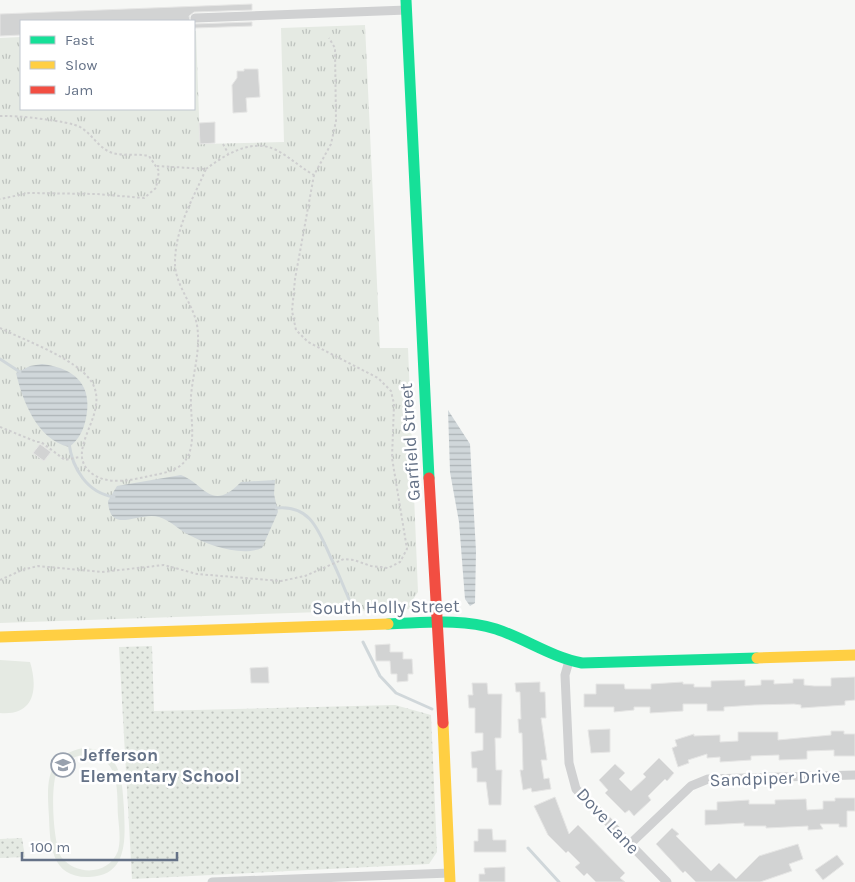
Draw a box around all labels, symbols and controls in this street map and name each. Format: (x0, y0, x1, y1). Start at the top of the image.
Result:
legend (20, 20, 195, 110)
text: Fast (65, 31, 95, 49)
text: Slow (65, 56, 97, 74)
text: Jam (65, 81, 93, 99)
street label: Garfield Street (395, 382, 425, 502)
street label: South Holly Street (312, 595, 460, 619)
place label: Jefferson Elementary School (80, 744, 240, 787)
school or university icon: Jefferson Elementary School (50, 752, 76, 778)
street label: Sandpiper Drive (709, 765, 841, 791)
street label: Dove Lane (572, 783, 644, 859)
scale bar (22, 830, 178, 862)
text: 100 m (30, 838, 70, 856)

